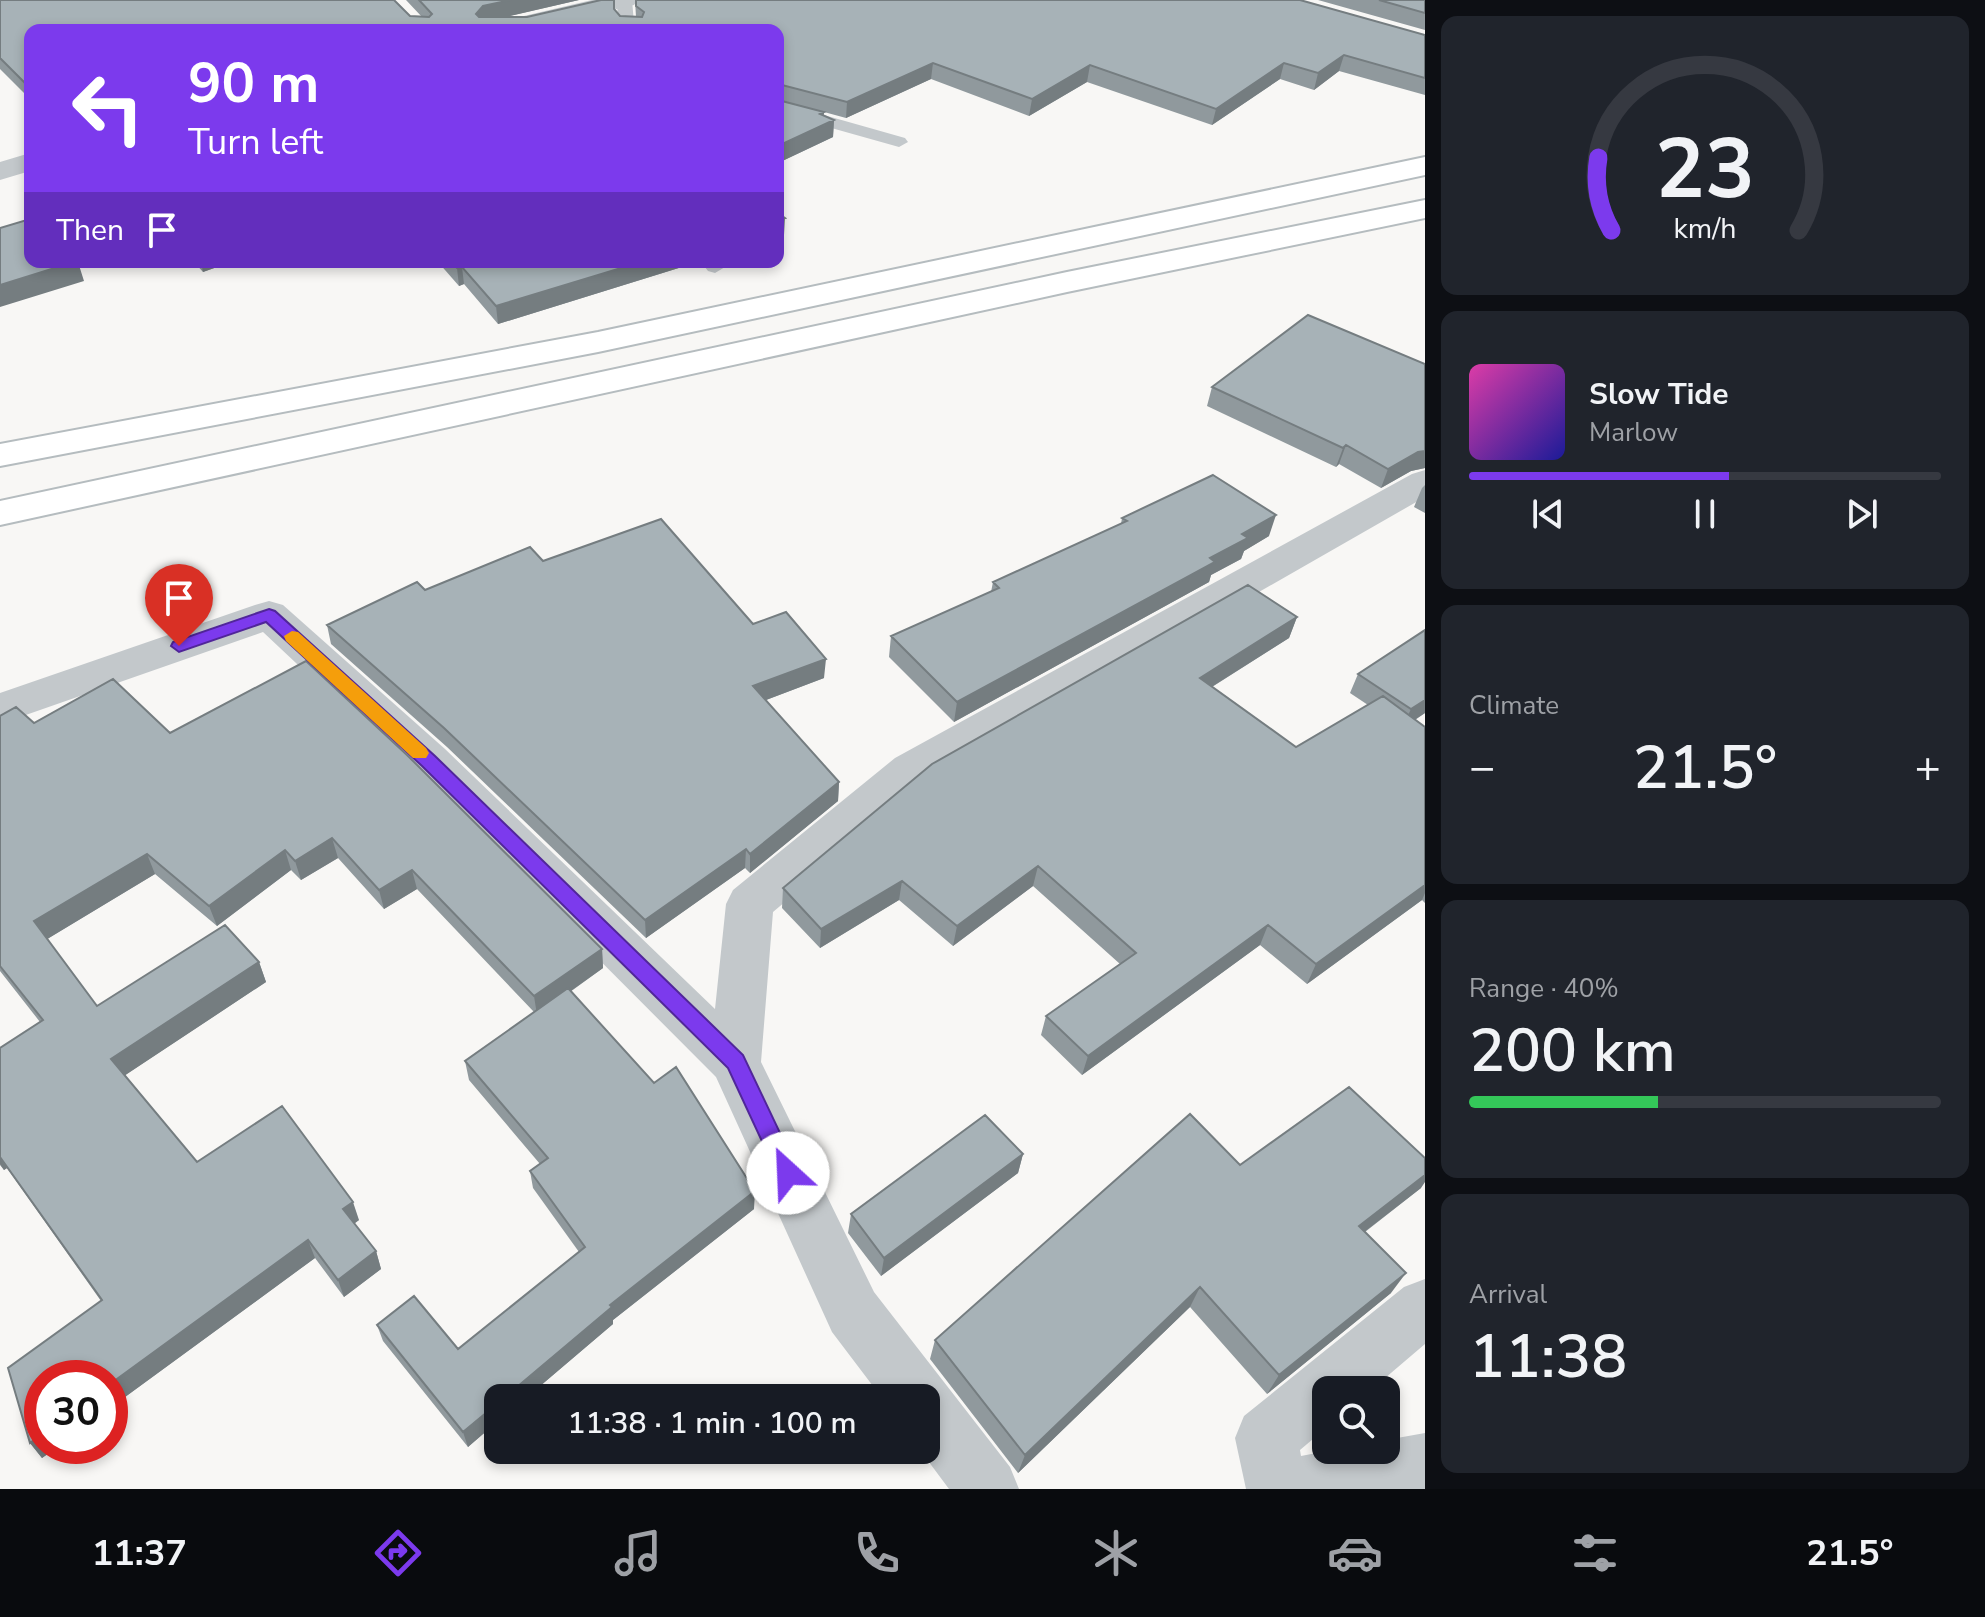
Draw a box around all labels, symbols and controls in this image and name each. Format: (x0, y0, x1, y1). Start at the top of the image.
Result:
text: 90 m (188, 45, 319, 122)
icon: left (56, 56, 160, 160)
text: 23 (1655, 113, 1755, 226)
text: Turn left (188, 118, 323, 167)
icon: arrive (140, 208, 184, 252)
text: km/h (1674, 209, 1736, 248)
text: Then (56, 210, 124, 251)
text: Slow Tide (1589, 374, 1729, 415)
text: Marlow (1589, 415, 1678, 450)
icon: previous (1526, 492, 1570, 536)
icon: pause (1683, 492, 1727, 536)
icon: next (1840, 492, 1884, 536)
pin (145, 564, 213, 646)
icon: arrive (157, 576, 201, 620)
text: Climate (1469, 688, 1559, 723)
text: 21.5° (1633, 727, 1777, 809)
text: − (1469, 738, 1495, 798)
text: + (1915, 738, 1941, 798)
text: Range · 40% (1469, 971, 1619, 1006)
text: 200 km (1469, 1010, 1676, 1092)
position arrow (746, 1131, 830, 1215)
text: Arrival (1469, 1277, 1547, 1312)
text: 11:38 (1469, 1316, 1627, 1398)
speed limit sign: 30 (24, 1360, 128, 1464)
map controls (1312, 1376, 1400, 1464)
button: search (1312, 1376, 1400, 1464)
text: 11:38 · 1 min · 100 m (567, 1403, 857, 1444)
icon: directions (370, 1525, 426, 1581)
icon: music (610, 1525, 666, 1581)
icon: phone (849, 1525, 905, 1581)
icon: climate (1088, 1525, 1144, 1581)
icon: car (1327, 1525, 1383, 1581)
icon: filters (1567, 1525, 1623, 1581)
text: 11:37 (92, 1529, 187, 1578)
text: 21.5° (1806, 1529, 1893, 1578)

